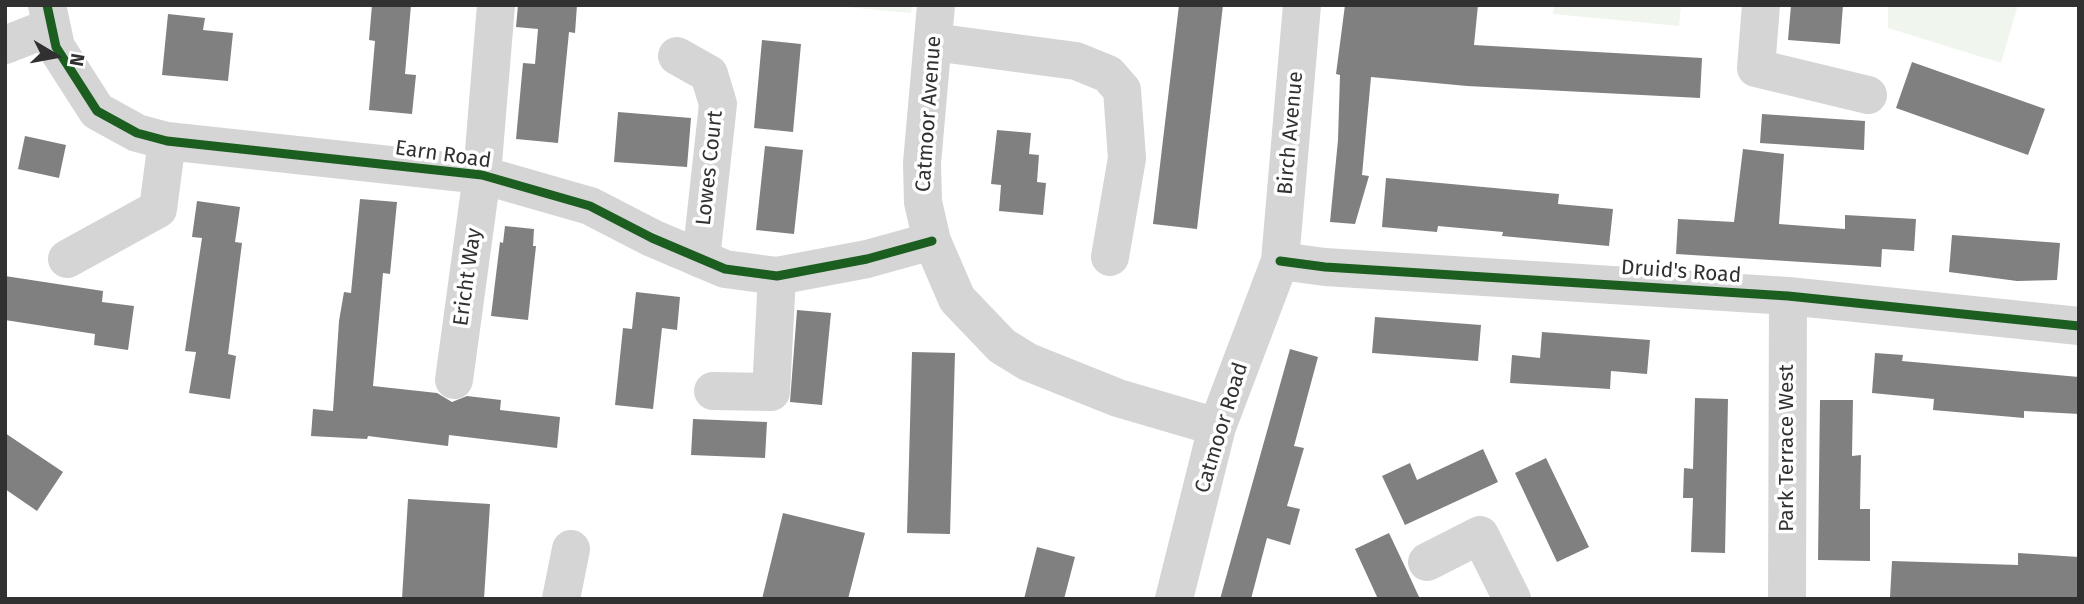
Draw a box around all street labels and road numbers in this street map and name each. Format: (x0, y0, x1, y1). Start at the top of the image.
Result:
street label: Catmoor Avenue (911, 35, 947, 193)
street label: Birch Avenue (1273, 70, 1309, 196)
street label: Lowes Court (691, 109, 729, 227)
street label: Earn Road (393, 136, 493, 174)
street label: Ericht Way (449, 226, 487, 328)
street label: Druid's Road (1620, 255, 1742, 289)
street label: Catmoor Road (1190, 360, 1254, 496)
street label: Park Terrace West (1774, 364, 1800, 532)

